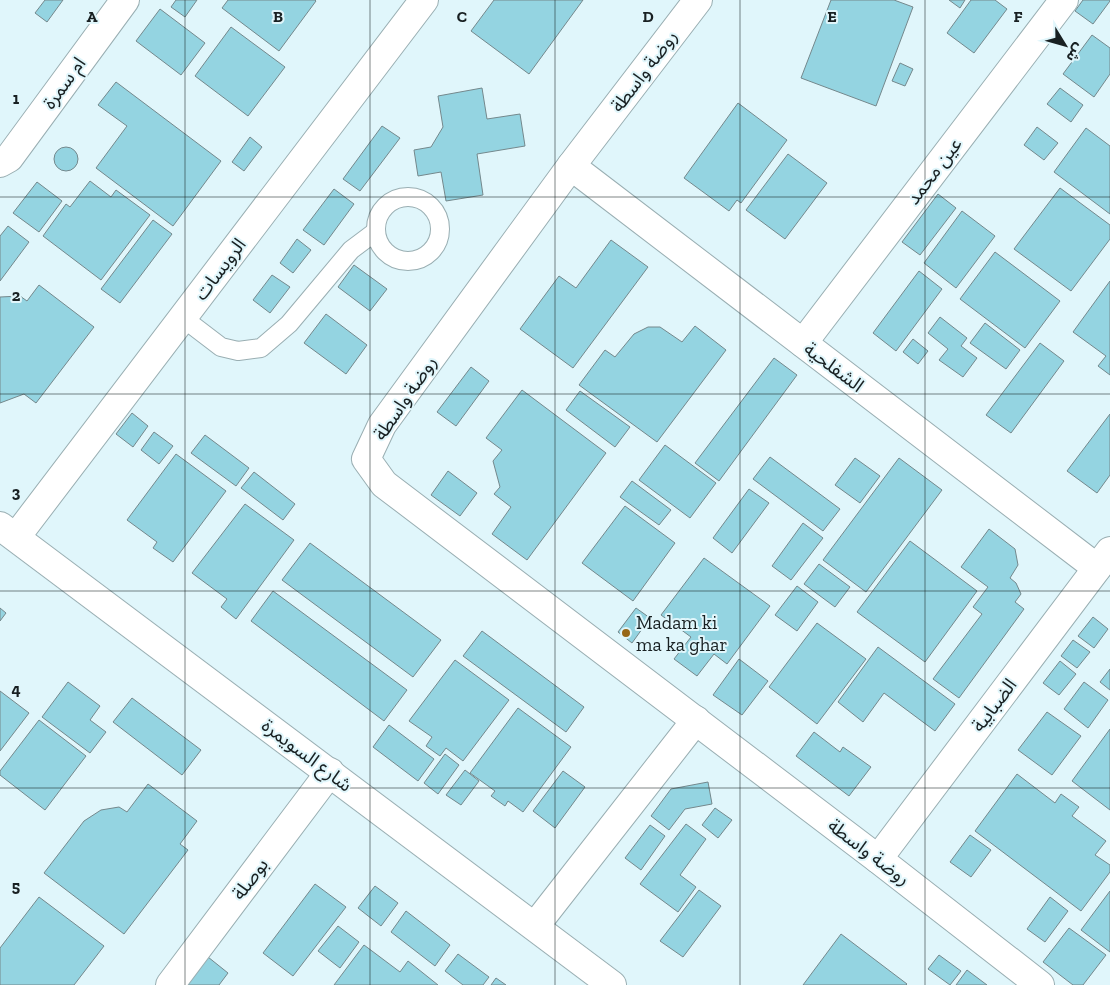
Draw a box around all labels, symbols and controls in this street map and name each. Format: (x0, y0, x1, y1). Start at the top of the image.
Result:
text: A (87, 7, 98, 26)
text: B (273, 7, 283, 26)
text: C (457, 7, 467, 26)
text: D (642, 7, 654, 26)
text: E (827, 7, 837, 26)
text: F (1013, 7, 1023, 26)
north arrow (1040, 20, 1090, 70)
street label: روضة واسطة (606, 25, 682, 117)
text: ش (1062, 40, 1088, 65)
street label: ام سمرة (38, 53, 93, 115)
text: 1 (13, 89, 20, 108)
street label: عين محمد (901, 133, 967, 209)
street label: الرويسات (189, 233, 251, 305)
text: 2 (12, 286, 21, 305)
street label: الشفلحية (799, 337, 869, 397)
street label: روضة واسطة (368, 351, 442, 445)
text: 3 (12, 483, 21, 502)
place label: Madam ki ma ka ghar (636, 611, 727, 656)
marker: Madam ki ma ka ghar (620, 627, 632, 639)
street label: الضبابية (966, 674, 1022, 736)
text: 4 (11, 680, 21, 699)
street label: شارع السويمرة (256, 714, 357, 798)
street label: روضة واسطة (823, 814, 915, 890)
street label: بوصلة (227, 854, 273, 904)
text: 5 (12, 877, 20, 896)

